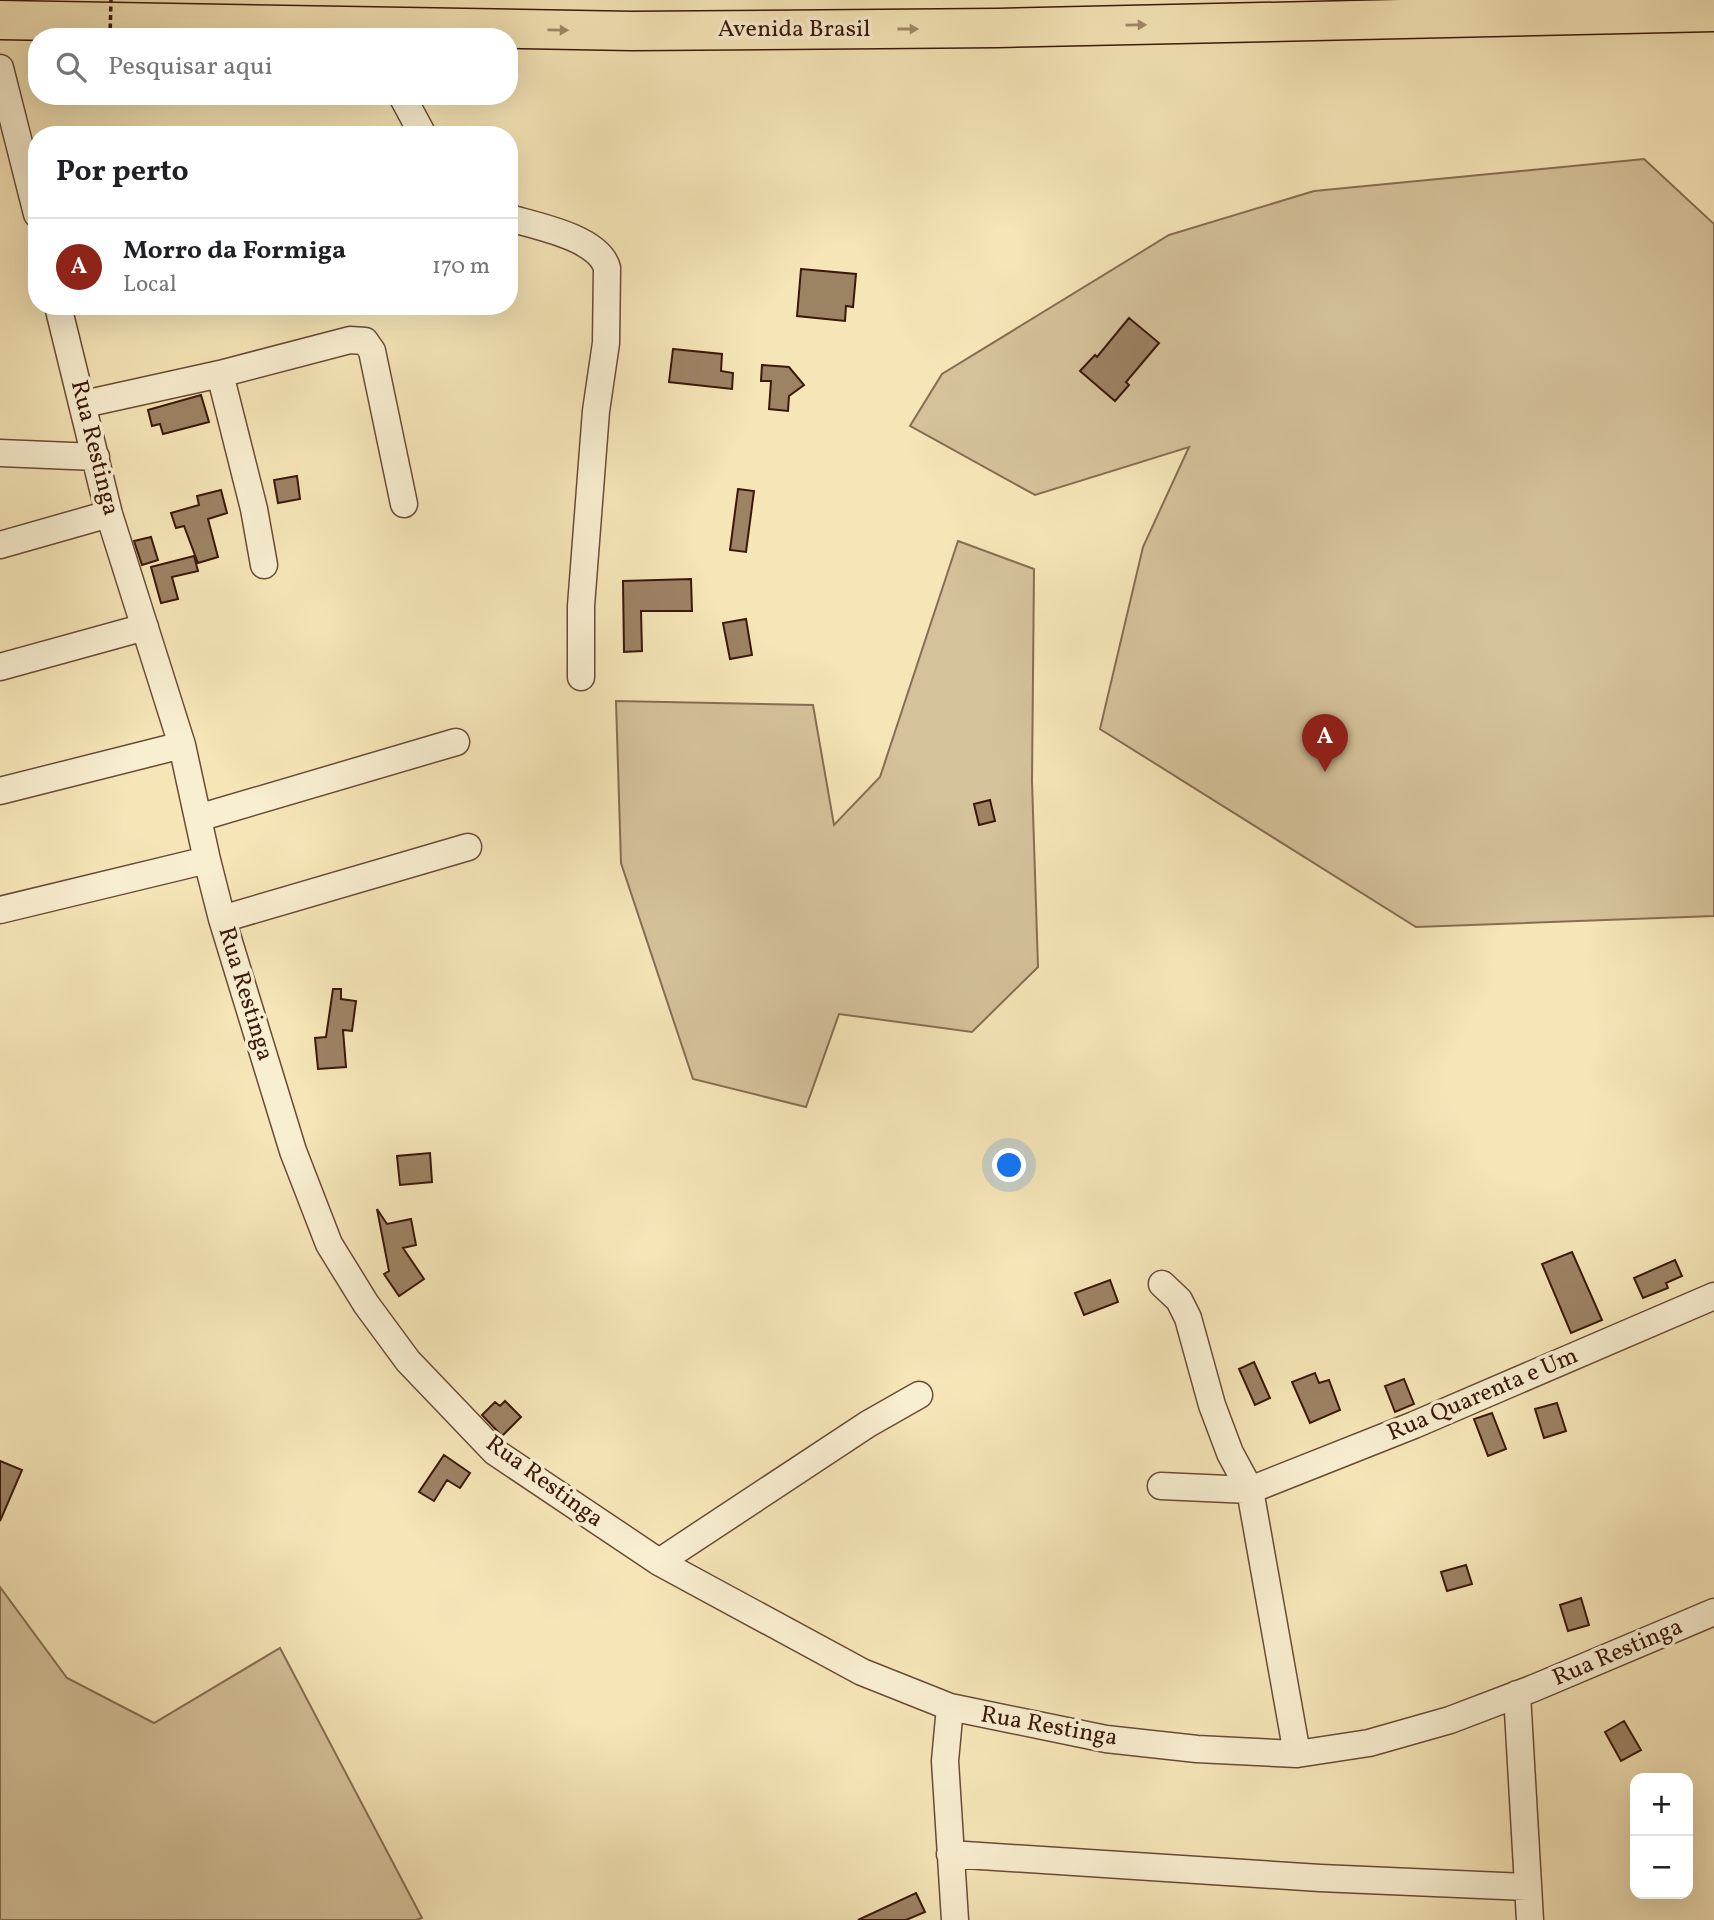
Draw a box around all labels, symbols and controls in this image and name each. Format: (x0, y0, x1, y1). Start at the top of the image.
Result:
street label: Avenida Brasil (718, 13, 870, 47)
one-way arrow (1125, 19, 1147, 31)
one-way arrow (897, 23, 919, 35)
one-way arrow (547, 24, 569, 36)
search box (28, 28, 518, 105)
icon: search (52, 48, 90, 86)
text: Pesquisar aqui (108, 49, 273, 85)
text: Por perto (56, 151, 189, 193)
text: Morro da Formiga (123, 233, 346, 269)
text: A (71, 251, 87, 283)
text: 170 m (432, 251, 490, 283)
text: Local (123, 269, 177, 301)
street label: Rua Restinga (61, 377, 127, 519)
pin: A (1302, 714, 1348, 772)
street label: Rua Restinga (208, 923, 282, 1065)
your location (992, 1148, 1026, 1182)
street label: Rua Quarenta e Um (1382, 1339, 1584, 1451)
street label: Rua Restinga (478, 1428, 610, 1536)
street label: Rua Restinga (1548, 1610, 1688, 1696)
street label: Rua Restinga (978, 1698, 1120, 1756)
map controls (1630, 1773, 1693, 1899)
button: + (1630, 1773, 1693, 1836)
button: − (1630, 1836, 1693, 1899)

